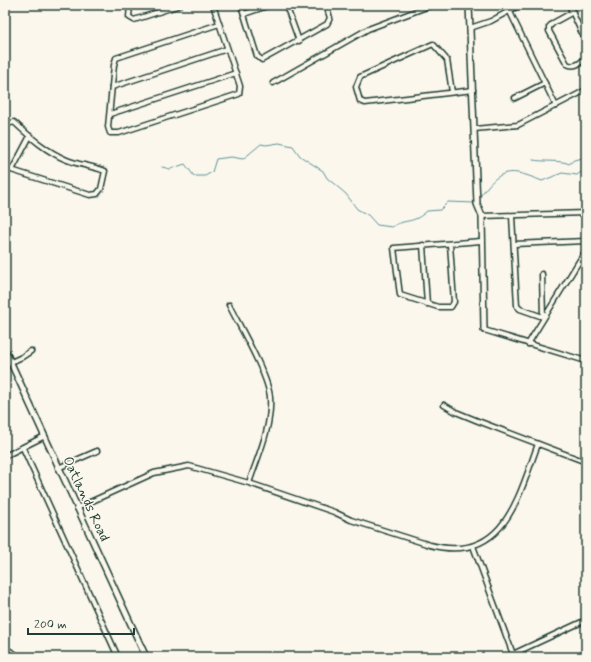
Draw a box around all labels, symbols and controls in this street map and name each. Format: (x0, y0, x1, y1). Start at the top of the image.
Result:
street label: Oatlands Road (58, 454, 114, 544)
scale bar (28, 610, 134, 636)
text: 200 m (34, 617, 67, 633)

